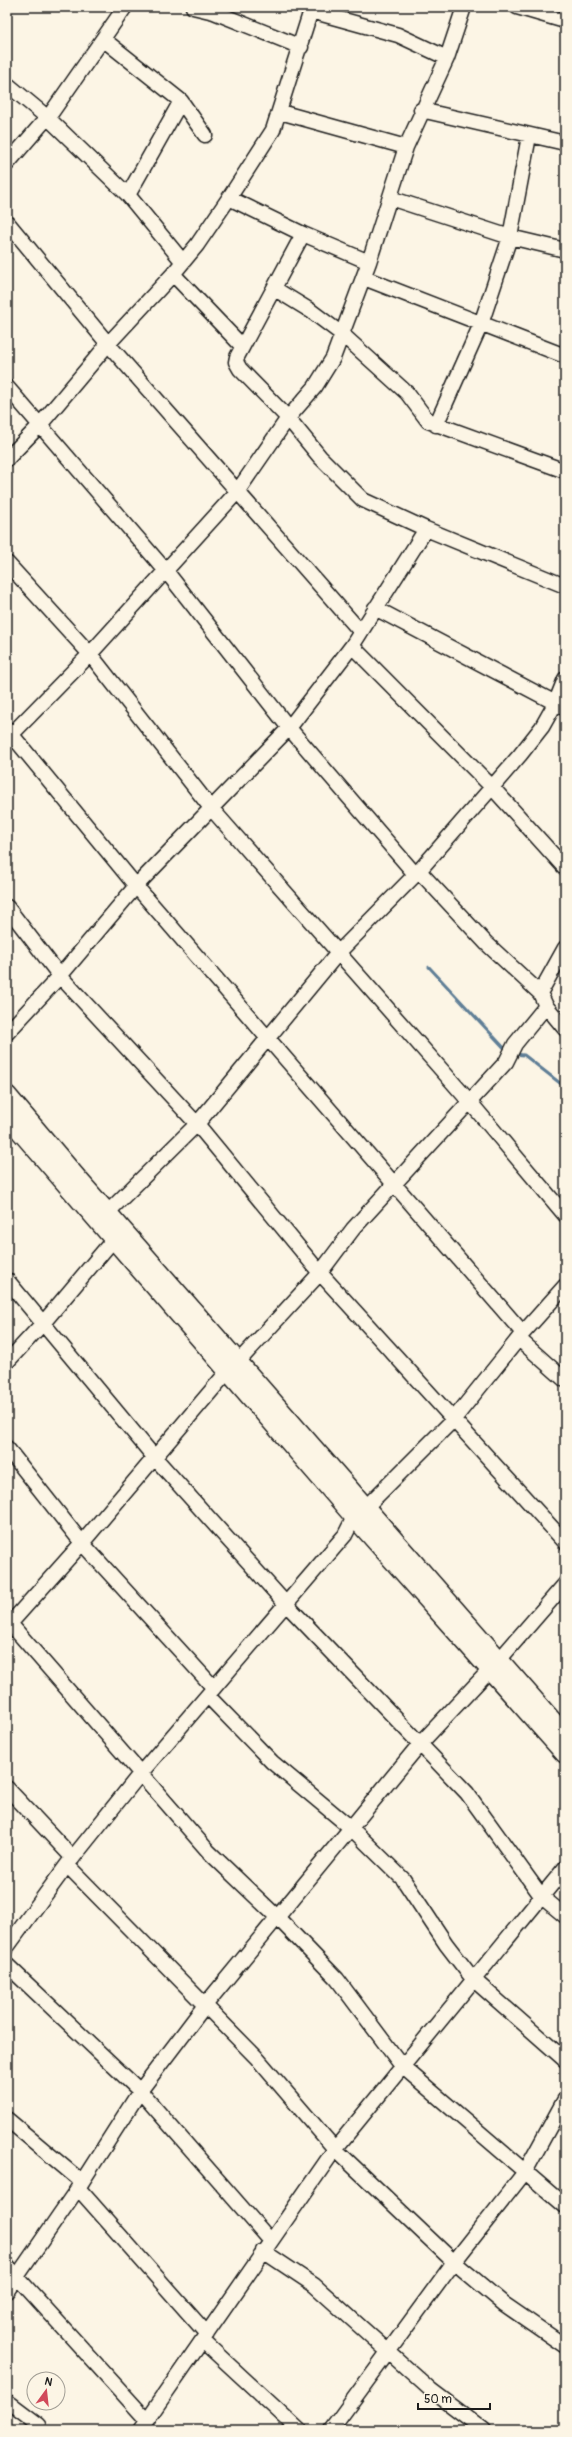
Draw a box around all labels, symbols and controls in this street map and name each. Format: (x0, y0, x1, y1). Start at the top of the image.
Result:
north arrow (26, 2371, 66, 2411)
text: N (43, 2375, 54, 2389)
scale bar (418, 2385, 490, 2411)
text: 50 m (424, 2392, 452, 2407)

